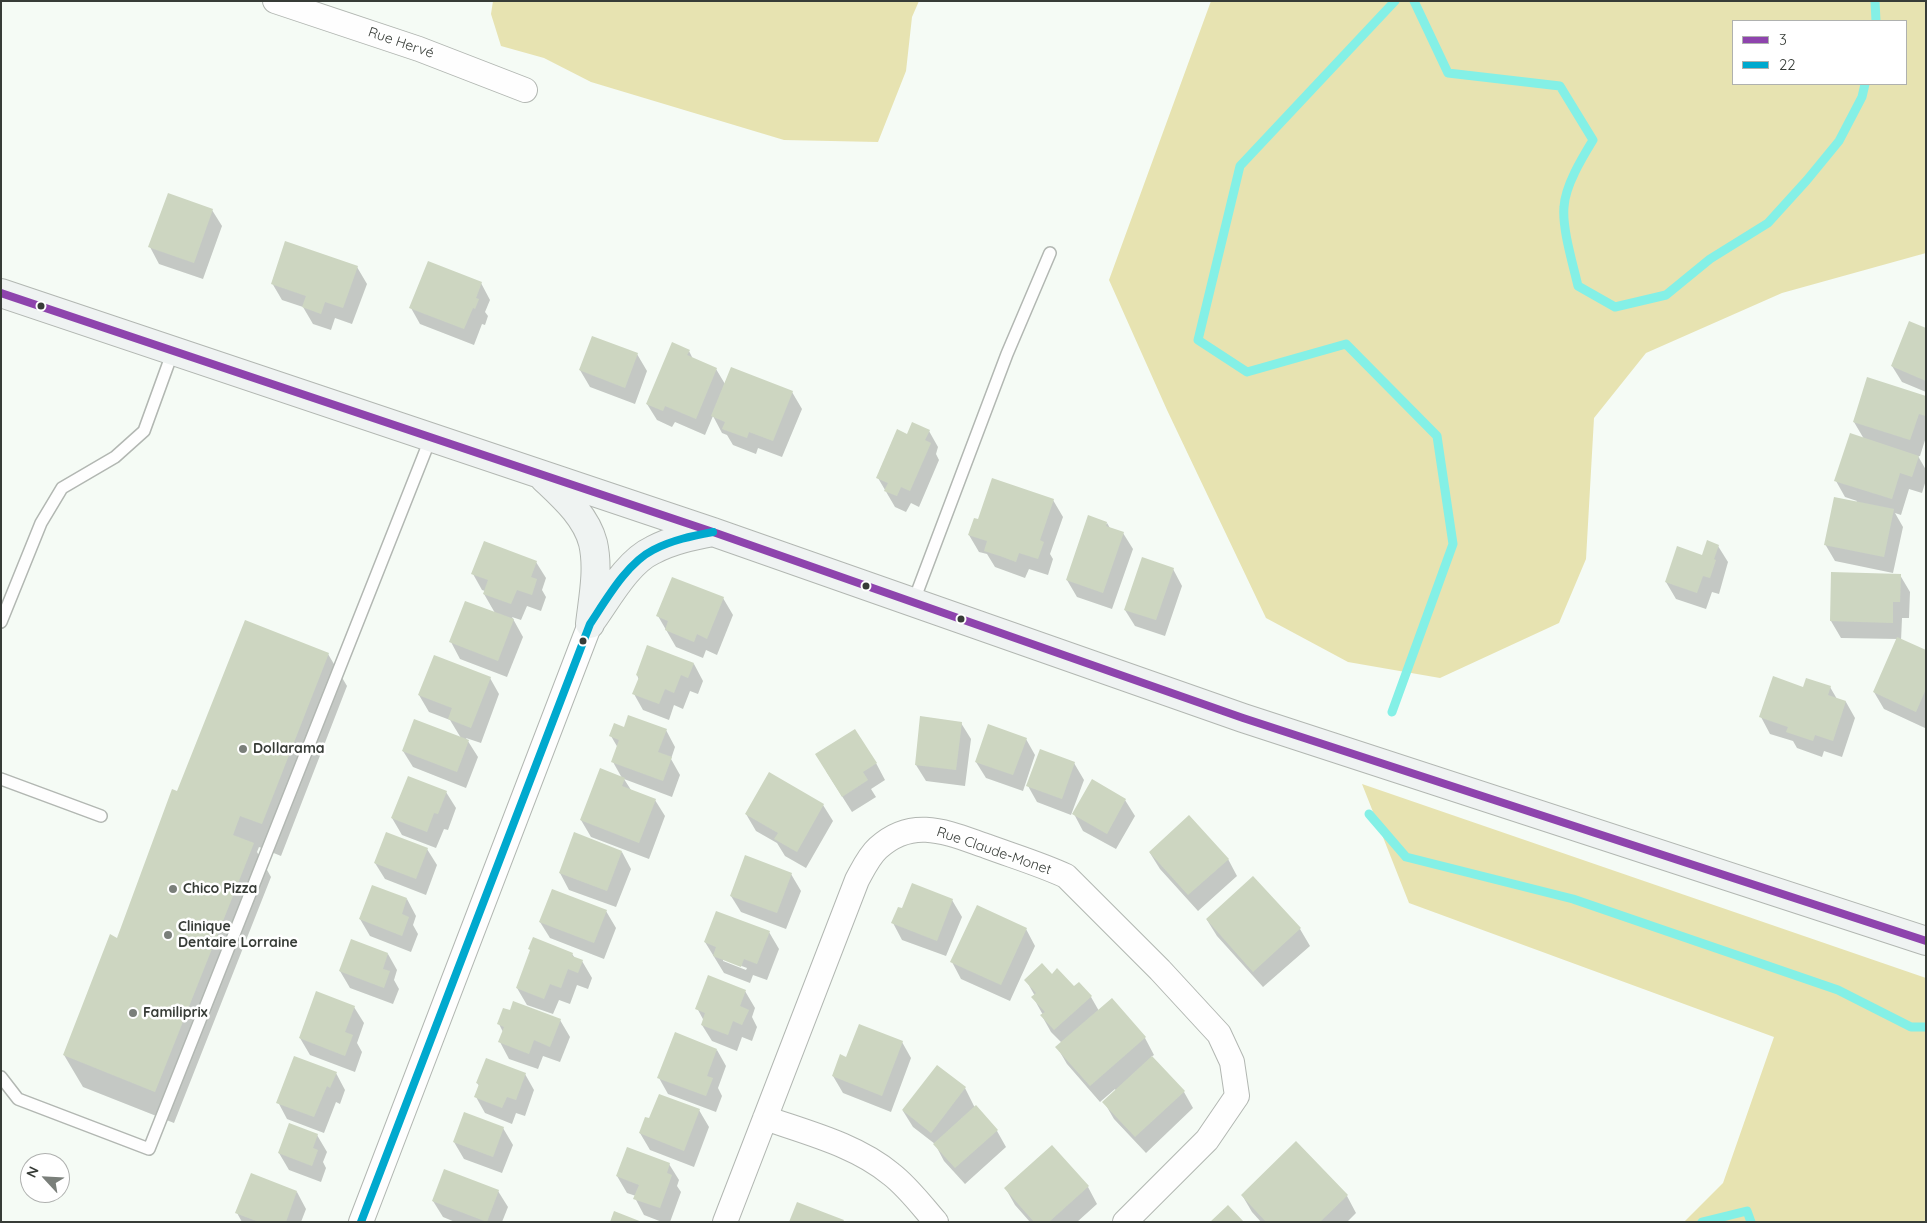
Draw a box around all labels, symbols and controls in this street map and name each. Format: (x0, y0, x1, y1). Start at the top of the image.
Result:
legend (1732, 20, 1907, 85)
street label: Rue Hervé (366, 24, 436, 62)
text: 3 (1779, 30, 1787, 49)
text: 22 (1779, 55, 1796, 74)
unlabelled marker (36, 301, 46, 311)
unlabelled marker (861, 581, 871, 591)
unlabelled marker (956, 614, 966, 624)
unlabelled marker (578, 636, 588, 646)
place label: Dollarama (253, 741, 325, 757)
marker: Dollarama (237, 743, 249, 755)
street label: Rue Claude-Monet (934, 823, 1054, 879)
place label: Chico Pizza (183, 881, 257, 897)
marker: Chico Pizza (167, 883, 179, 895)
place label: Clinique Dentaire Lorraine (178, 919, 298, 952)
marker: Clinique Dentaire Lorraine (162, 929, 174, 941)
place label: Familiprix (143, 1005, 208, 1021)
marker: Familiprix (127, 1007, 139, 1019)
north arrow (20, 1153, 70, 1203)
text: N (22, 1164, 43, 1181)

